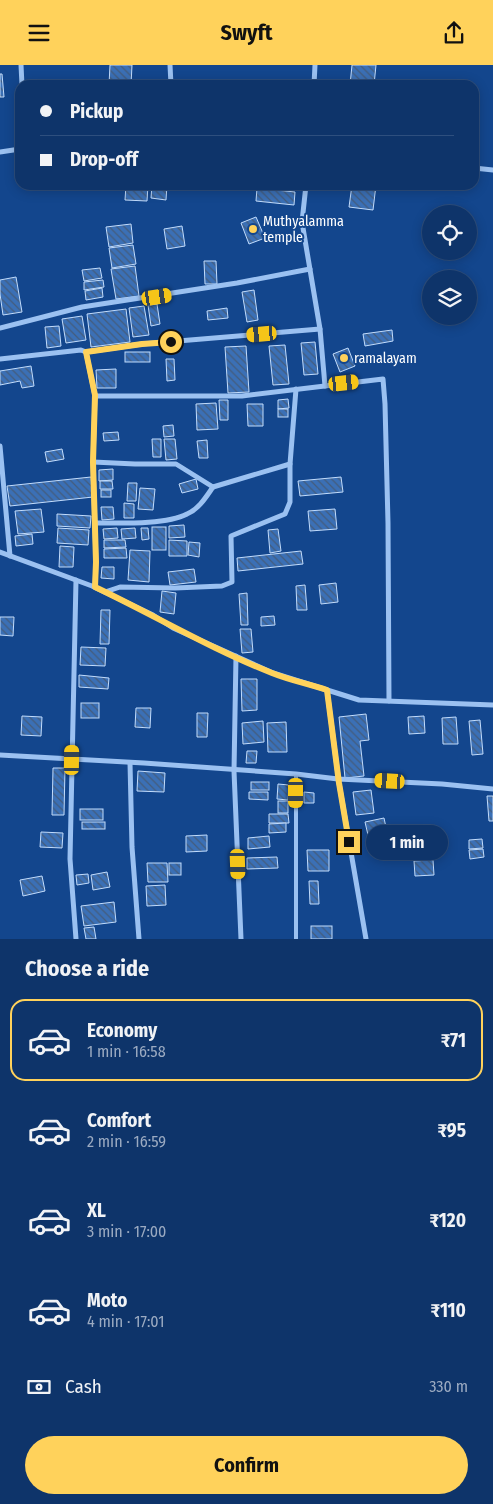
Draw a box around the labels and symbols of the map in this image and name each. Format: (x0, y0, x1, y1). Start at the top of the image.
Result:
place label: Muthyalamma temple (263, 213, 344, 246)
marker: Muthyalamma temple (247, 223, 259, 235)
car (141, 287, 172, 307)
car (246, 325, 277, 343)
route start (160, 331, 182, 353)
place label: ramalayam (354, 350, 417, 367)
marker: ramalayam (338, 352, 350, 364)
car (328, 374, 359, 392)
car (64, 745, 79, 775)
car (374, 773, 405, 789)
car (288, 778, 303, 808)
callout: 1 min (366, 825, 449, 859)
route end (338, 831, 360, 853)
car (229, 849, 246, 879)

